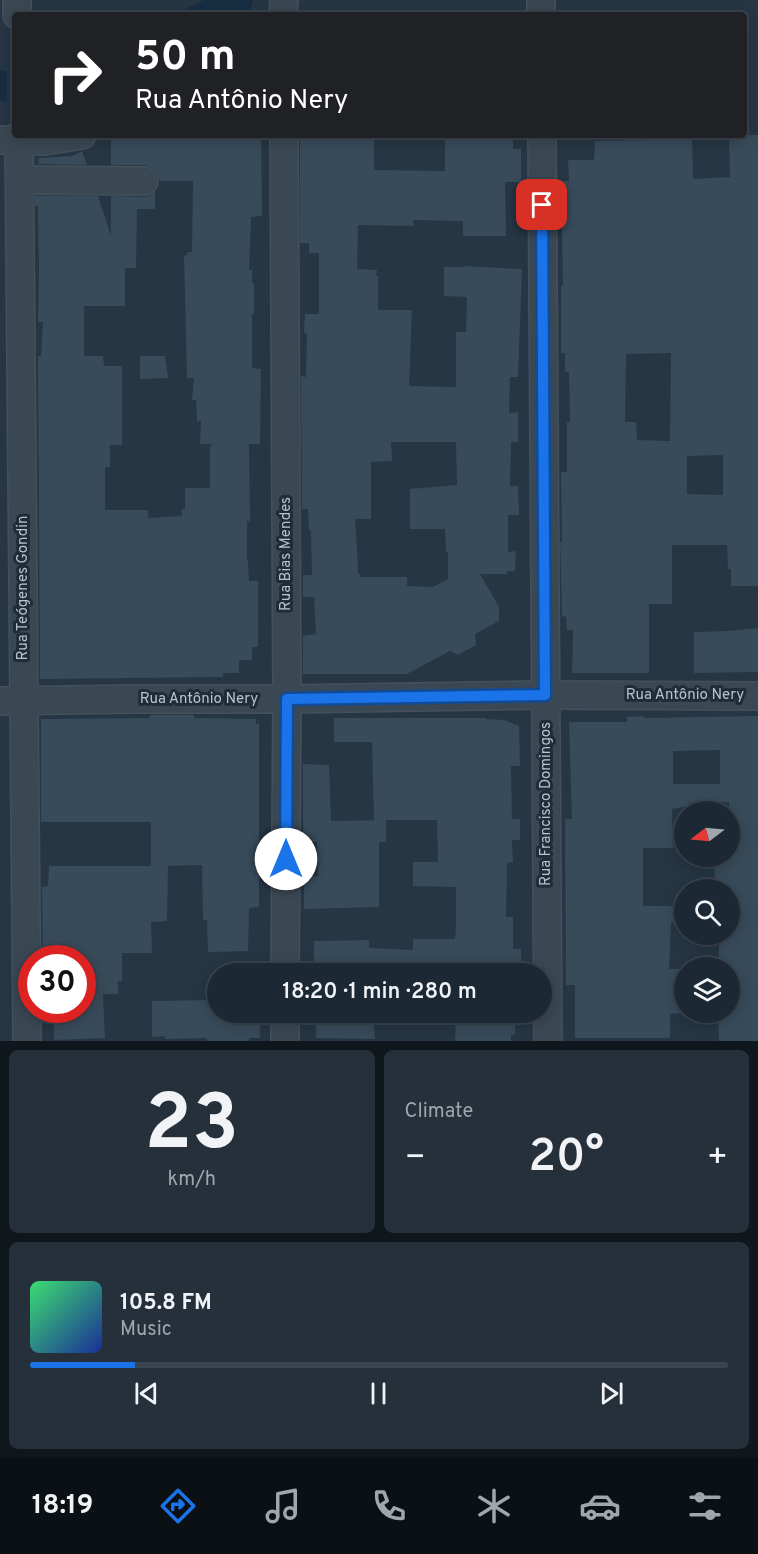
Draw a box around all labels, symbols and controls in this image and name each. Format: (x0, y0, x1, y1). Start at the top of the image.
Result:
text: 50 m (135, 32, 236, 85)
icon: right (36, 36, 114, 114)
text: Rua Antônio Nery (135, 84, 348, 118)
pin (516, 179, 567, 230)
icon: arrive (525, 188, 558, 221)
street label: Rua Bias Mendes (277, 497, 296, 611)
street label: Rua Teógenes Gondin (14, 516, 33, 660)
street label: Rua Antônio Nery (626, 686, 744, 705)
street label: Rua Antônio Nery (140, 690, 258, 709)
street label: Rua Francisco Domingos (537, 722, 556, 886)
north arrow (674, 801, 740, 867)
map controls (674, 801, 740, 1023)
position arrow (254, 827, 318, 891)
button: search (674, 879, 740, 945)
speed limit sign: 30 (18, 945, 96, 1023)
button: layers (674, 957, 740, 1023)
text: 18:20 · 1 min · 280 m (282, 979, 477, 1006)
text: 23 (145, 1078, 239, 1177)
text: Climate (405, 1099, 473, 1125)
text: 20° (528, 1130, 604, 1187)
text: − (405, 1138, 426, 1180)
text: + (707, 1138, 728, 1180)
text: km/h (167, 1167, 216, 1193)
text: 105.8 FM (120, 1290, 212, 1317)
text: Music (120, 1317, 172, 1343)
icon: previous (130, 1377, 163, 1410)
icon: pause (362, 1377, 395, 1410)
icon: next (595, 1377, 628, 1410)
icon: directions (157, 1485, 199, 1527)
icon: music (262, 1485, 304, 1527)
icon: phone (368, 1485, 410, 1527)
icon: climate (473, 1485, 515, 1527)
icon: car (579, 1485, 621, 1527)
icon: filters (684, 1485, 726, 1527)
text: 18:19 (32, 1489, 93, 1523)

